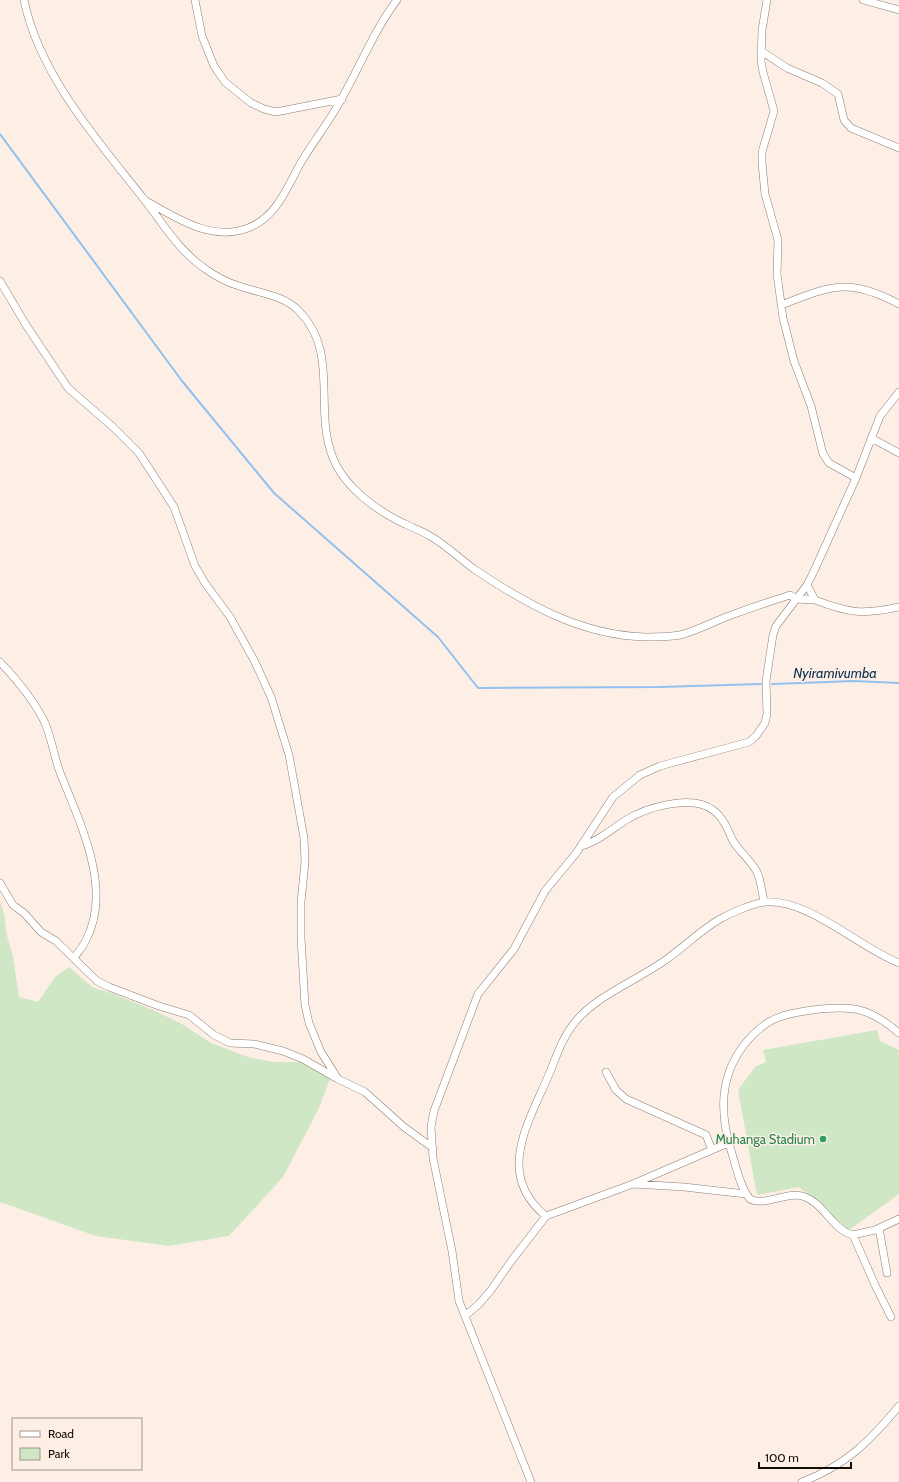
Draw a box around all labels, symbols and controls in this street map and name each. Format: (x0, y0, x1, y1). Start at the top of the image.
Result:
water label: Nyiramivumba (793, 664, 877, 682)
place label: Muhanga Stadium (715, 1131, 815, 1147)
marker: Muhanga Stadium (818, 1134, 828, 1144)
legend (12, 1418, 142, 1470)
text: Road (48, 1426, 74, 1441)
scale bar (759, 1444, 851, 1470)
text: Park (48, 1446, 70, 1461)
text: 100 m (765, 1450, 799, 1465)

